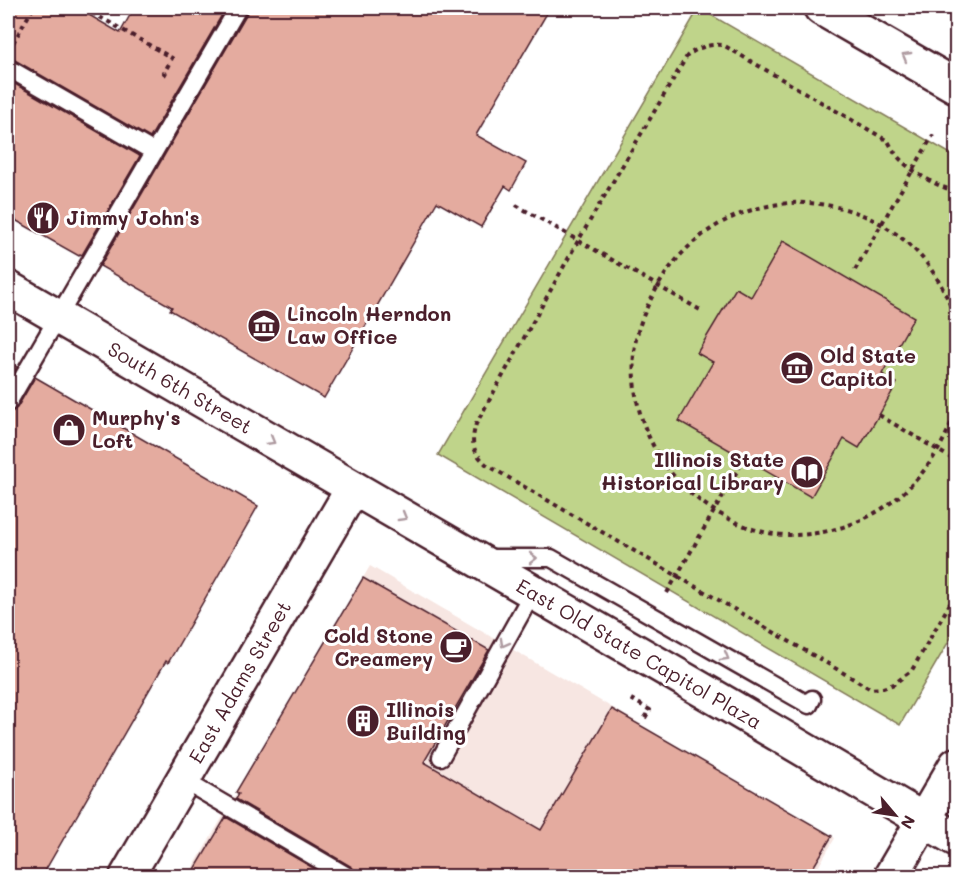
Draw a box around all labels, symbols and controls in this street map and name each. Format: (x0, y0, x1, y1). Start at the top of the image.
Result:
one-way arrow (902, 52, 912, 64)
restaurant icon: Jimmy John's (25, 200, 61, 236)
place label: Jimmy John's (66, 204, 200, 230)
place label: Lincoln Herndon Law Office (287, 300, 451, 349)
museum icon: Lincoln Herndon Law Office (246, 308, 282, 344)
street label: South 6th Street (104, 335, 257, 439)
place label: Old State Capitol (820, 342, 916, 391)
museum icon: Old State Capitol (779, 350, 815, 386)
place label: Murphy's Loft (92, 404, 181, 453)
shop icon: Murphy's Loft (51, 412, 87, 448)
one-way arrow (265, 434, 276, 446)
place label: Illinois State Historical Library (601, 446, 784, 495)
library icon: Illinois State Historical Library (789, 454, 825, 490)
one-way arrow (397, 510, 408, 522)
one-way arrow (528, 552, 537, 564)
street label: East Old State Capitol Plaza (512, 572, 767, 734)
street label: East Adams Street (182, 596, 296, 767)
place label: Cold Stone Creamery (324, 622, 433, 671)
cafe icon: Cold Stone Creamery (438, 629, 474, 665)
one-way arrow (500, 637, 511, 647)
one-way arrow (719, 650, 729, 661)
place label: Illinois Building (386, 696, 466, 745)
building icon: Illinois Building (345, 703, 381, 739)
north arrow (865, 785, 925, 845)
text: N (896, 812, 921, 833)

